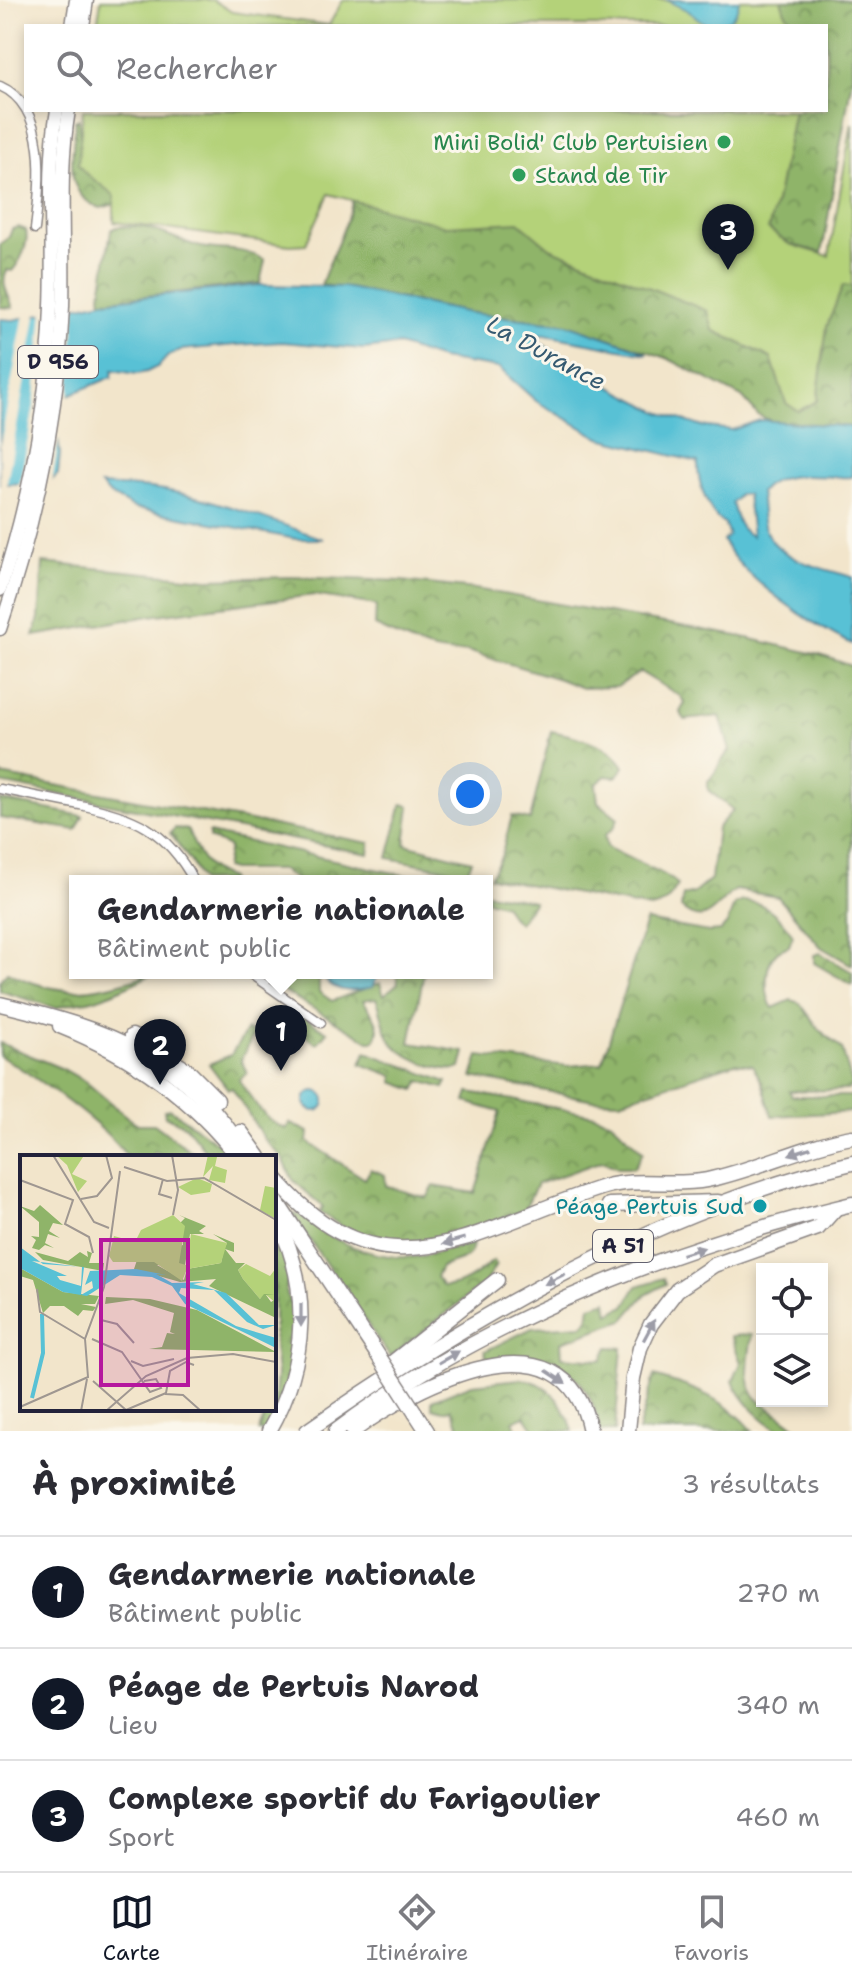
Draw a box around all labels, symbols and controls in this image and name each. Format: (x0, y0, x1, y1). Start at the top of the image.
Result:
search box (24, 24, 828, 112)
icon: search (52, 46, 96, 90)
text: Rechercher (116, 48, 278, 89)
place label: Mini Bolid' Club Pertuisien (433, 128, 708, 157)
marker: Mini Bolid' Club Pertuisien (715, 133, 733, 151)
place label: Stand de Tir (535, 161, 668, 190)
marker: Stand de Tir (510, 166, 528, 184)
pin: 3 (702, 204, 754, 270)
water label: La Durance (481, 308, 611, 398)
road number: D 956 (18, 346, 98, 378)
your location (450, 774, 490, 814)
popup (69, 875, 493, 979)
text: Gendarmerie nationale (97, 889, 465, 930)
text: Bâtiment public (97, 930, 291, 965)
pin: 1 (255, 1005, 307, 1071)
pin: 2 (134, 1019, 186, 1085)
one-way arrow (788, 1145, 812, 1157)
inset map (20, 1155, 276, 1411)
place label: Péage Pertuis Sud (555, 1192, 744, 1221)
marker: Péage Pertuis Sud (751, 1197, 769, 1215)
road number: A 51 (593, 1230, 653, 1262)
one-way arrow (442, 1235, 466, 1248)
one-way arrow (681, 1244, 705, 1257)
map controls (756, 1263, 828, 1407)
button: locate (756, 1263, 828, 1335)
one-way arrow (544, 1273, 567, 1286)
one-way arrow (295, 1303, 307, 1328)
one-way arrow (643, 1318, 656, 1341)
button: layers (756, 1335, 828, 1407)
one-way arrow (438, 1350, 460, 1364)
one-way arrow (546, 1370, 567, 1385)
text: À proximité (32, 1460, 236, 1506)
text: 3 résultats (682, 1466, 820, 1501)
text: Gendarmerie nationale (108, 1554, 476, 1595)
text: 1 (52, 1575, 64, 1610)
text: 270 m (737, 1575, 820, 1610)
text: Bâtiment public (108, 1595, 302, 1630)
text: Péage de Pertuis Narod (108, 1666, 479, 1707)
text: 2 (49, 1687, 67, 1722)
text: 340 m (735, 1687, 820, 1722)
text: Lieu (108, 1707, 158, 1742)
text: Complexe sportif du Farigoulier (108, 1778, 601, 1819)
text: 3 (49, 1799, 67, 1834)
text: 460 m (735, 1799, 820, 1834)
text: Sport (108, 1819, 175, 1854)
tab: Carte (103, 1890, 161, 1967)
tab: Itinéraire (366, 1890, 468, 1967)
tab: Favoris (674, 1890, 749, 1967)

